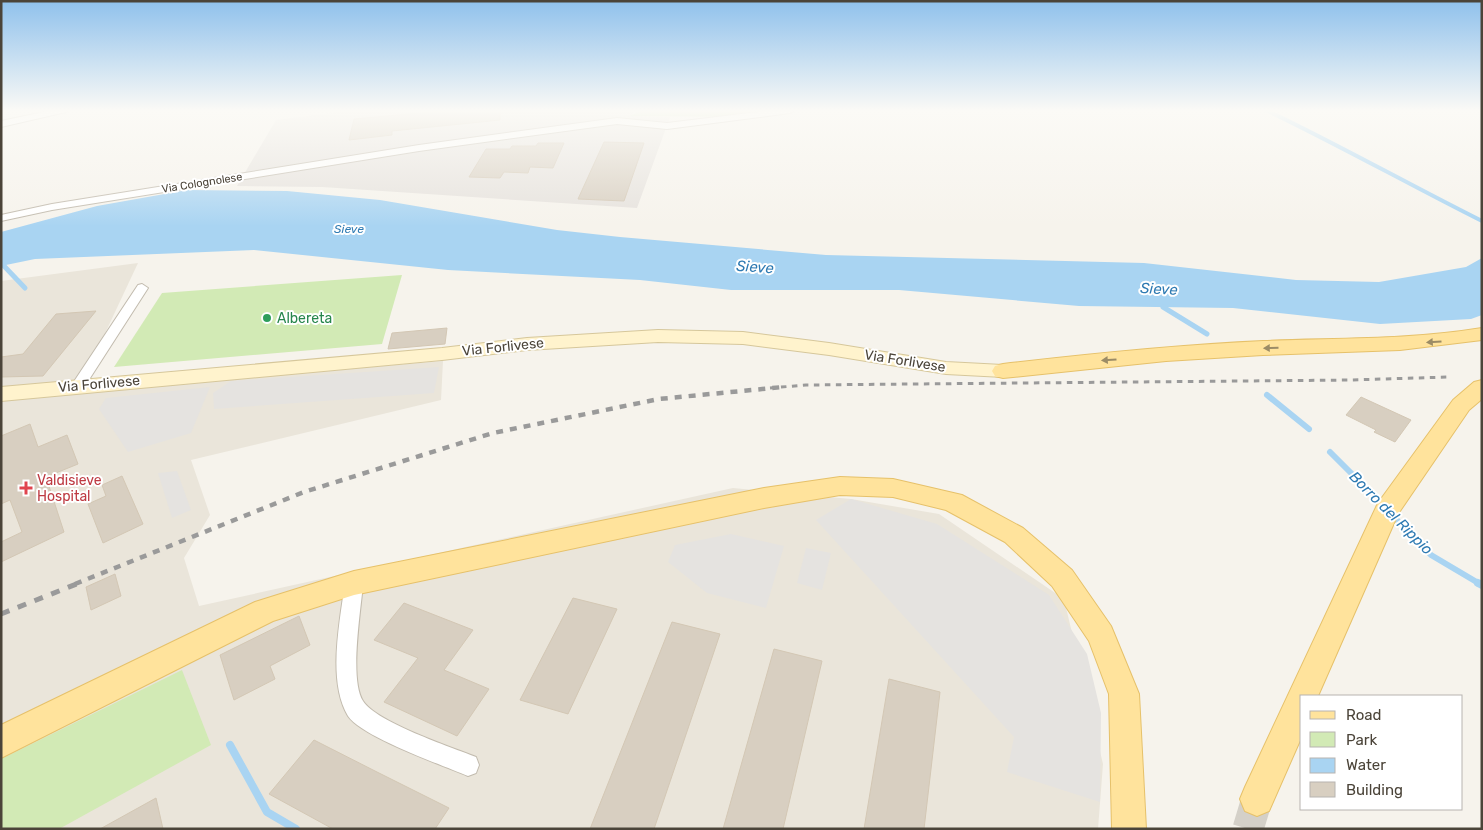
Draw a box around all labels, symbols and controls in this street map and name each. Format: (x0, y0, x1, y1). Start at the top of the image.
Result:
street label: Via Colognolese (161, 170, 243, 196)
water label: Sieve (334, 222, 364, 236)
water label: Sieve (736, 257, 775, 277)
water label: Sieve (1140, 279, 1179, 299)
place label: Albereta (277, 310, 332, 327)
marker: Albereta (261, 312, 273, 324)
street label: Via Forlivese (461, 334, 545, 360)
one-way arrow (1425, 338, 1441, 346)
one-way arrow (1263, 344, 1279, 352)
street label: Via Forlivese (863, 346, 947, 376)
one-way arrow (1101, 357, 1117, 365)
street label: Via Forlivese (57, 372, 141, 396)
water label: Borro del Rippio (1346, 468, 1437, 559)
place label: Valdisieve Hospital (37, 472, 102, 505)
marker: Valdisieve Hospital (19, 481, 33, 495)
legend (1300, 695, 1463, 810)
text: Road (1346, 706, 1382, 724)
text: Park (1346, 731, 1377, 749)
text: Water (1346, 756, 1386, 774)
text: Building (1346, 781, 1403, 799)

